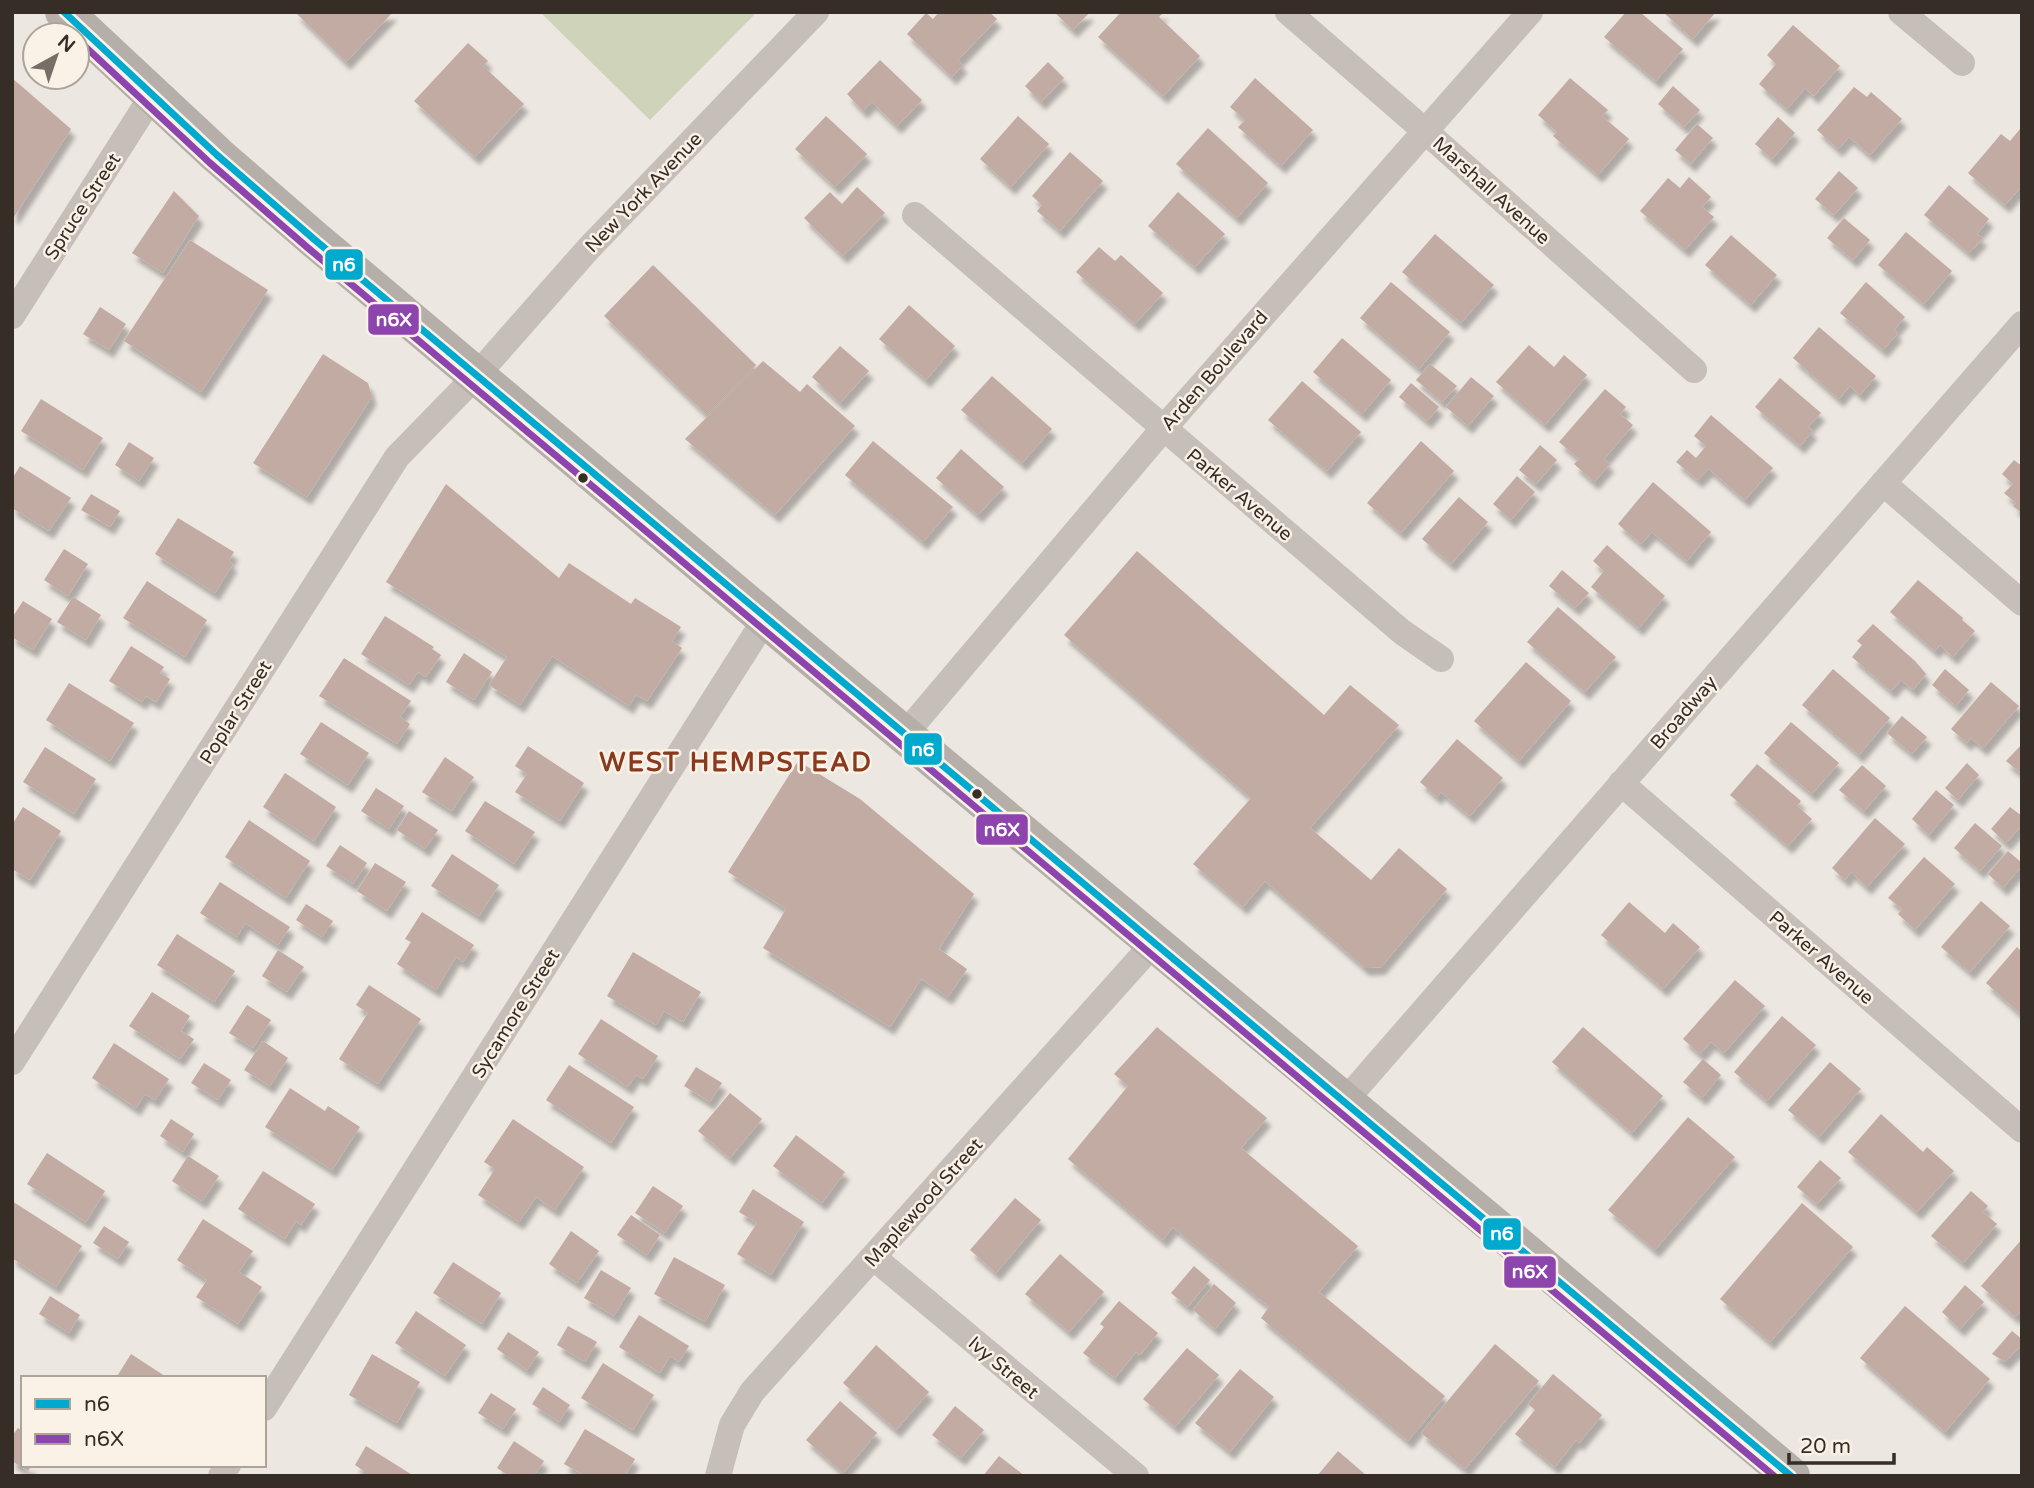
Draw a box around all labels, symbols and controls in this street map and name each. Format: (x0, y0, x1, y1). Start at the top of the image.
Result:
north arrow (21, 21, 91, 91)
text: N (53, 30, 79, 57)
street label: New York Avenue (581, 128, 707, 257)
street label: Marshall Avenue (1428, 132, 1554, 249)
street label: Spruce Street (40, 149, 125, 264)
line badge: n6 (324, 248, 364, 281)
text: n6 (332, 254, 356, 276)
line badge: n6X (367, 303, 420, 336)
street label: Arden Boulevard (1157, 306, 1273, 435)
text: n6X (376, 309, 412, 331)
street label: Parker Avenue (1182, 444, 1297, 545)
unlabelled marker (576, 471, 590, 485)
street label: Poplar Street (195, 657, 276, 768)
street label: Broadway (1646, 672, 1722, 754)
line badge: n6 (903, 732, 943, 766)
text: n6 (911, 739, 935, 761)
district label: WEST HEMPSTEAD (599, 747, 873, 778)
unlabelled marker (970, 787, 984, 801)
line badge: n6X (975, 813, 1029, 846)
text: n6X (984, 819, 1020, 841)
street label: Parker Avenue (1765, 906, 1878, 1009)
street label: Sycamore Street (467, 945, 564, 1082)
street label: Maplewood Street (860, 1134, 987, 1272)
line badge: n6 (1482, 1217, 1522, 1251)
text: n6 (1490, 1223, 1514, 1245)
line badge: n6X (1503, 1255, 1557, 1289)
text: n6X (1512, 1261, 1548, 1283)
street label: Ivy Street (964, 1332, 1043, 1403)
legend (21, 1376, 266, 1467)
text: n6 (84, 1392, 110, 1417)
scale bar (1789, 1422, 1894, 1466)
text: n6X (84, 1427, 124, 1452)
text: 20 m (1800, 1434, 1851, 1459)

